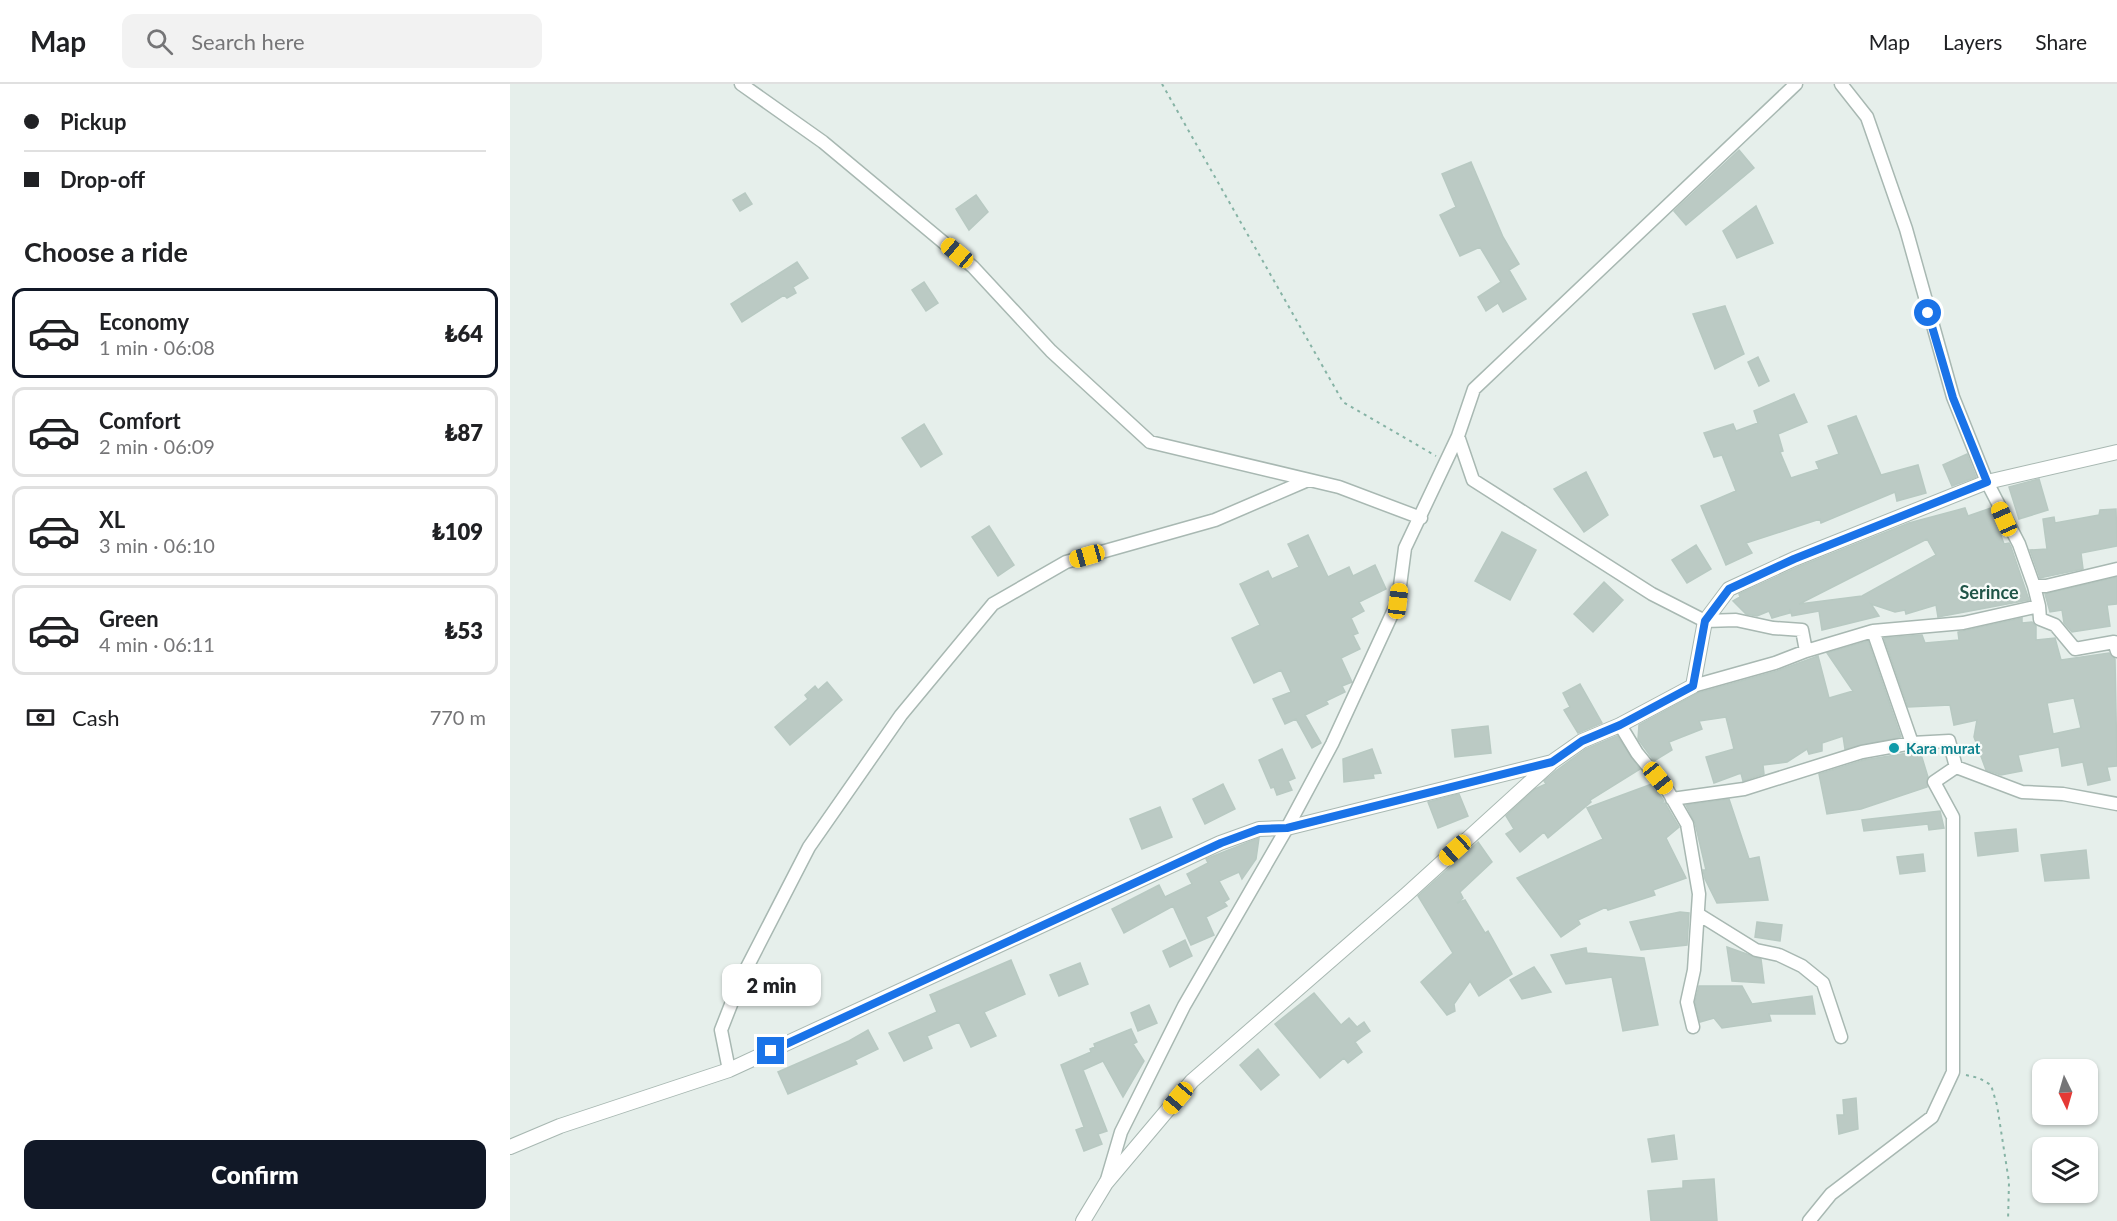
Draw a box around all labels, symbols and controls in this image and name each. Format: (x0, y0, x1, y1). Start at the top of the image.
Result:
search box (122, 14, 542, 68)
text: Map (30, 24, 86, 58)
icon: search (143, 25, 176, 58)
text: Search here (191, 28, 305, 55)
text: Map (1869, 29, 1910, 54)
text: Layers (1943, 29, 2002, 54)
text: Share (2035, 29, 2087, 54)
text: Pickup (60, 108, 126, 135)
text: Drop-off (60, 166, 145, 193)
text: Choose a ride (24, 235, 188, 268)
car (937, 235, 977, 271)
route start (1914, 299, 1941, 326)
icon: car (27, 306, 81, 360)
text: Economy (99, 308, 189, 335)
text: ₺64 (445, 320, 483, 347)
text: 1 min · 06:08 (99, 335, 215, 359)
icon: car (27, 405, 81, 459)
text: Comfort (99, 407, 181, 434)
text: ₺87 (445, 419, 483, 446)
text: 2 min · 06:09 (99, 434, 215, 458)
car (1988, 499, 2020, 539)
icon: car (27, 504, 81, 558)
text: XL (99, 506, 125, 533)
text: ₺109 (432, 518, 483, 545)
text: 3 min · 06:10 (99, 533, 215, 557)
car (1067, 542, 1107, 570)
district label: Serince (1959, 581, 2019, 603)
car (1387, 582, 1409, 620)
icon: car (27, 603, 81, 657)
text: Green (99, 605, 159, 632)
text: ₺53 (445, 617, 483, 644)
text: 4 min · 06:11 (99, 632, 215, 656)
icon: cash (24, 701, 57, 734)
text: Cash (72, 704, 119, 731)
text: 770 m (430, 705, 486, 729)
place label: Kara murat (1906, 739, 1981, 757)
marker: Kara murat (1887, 741, 1901, 755)
car (1640, 758, 1676, 798)
car (1436, 831, 1474, 869)
callout: 2 min (722, 964, 820, 1006)
text: 2 min (747, 973, 796, 997)
route end (757, 1037, 784, 1064)
north arrow (2032, 1059, 2098, 1125)
map controls (2032, 1059, 2098, 1203)
car (1160, 1078, 1196, 1118)
button: layers (2032, 1137, 2098, 1203)
button: Confirm (24, 1140, 486, 1209)

